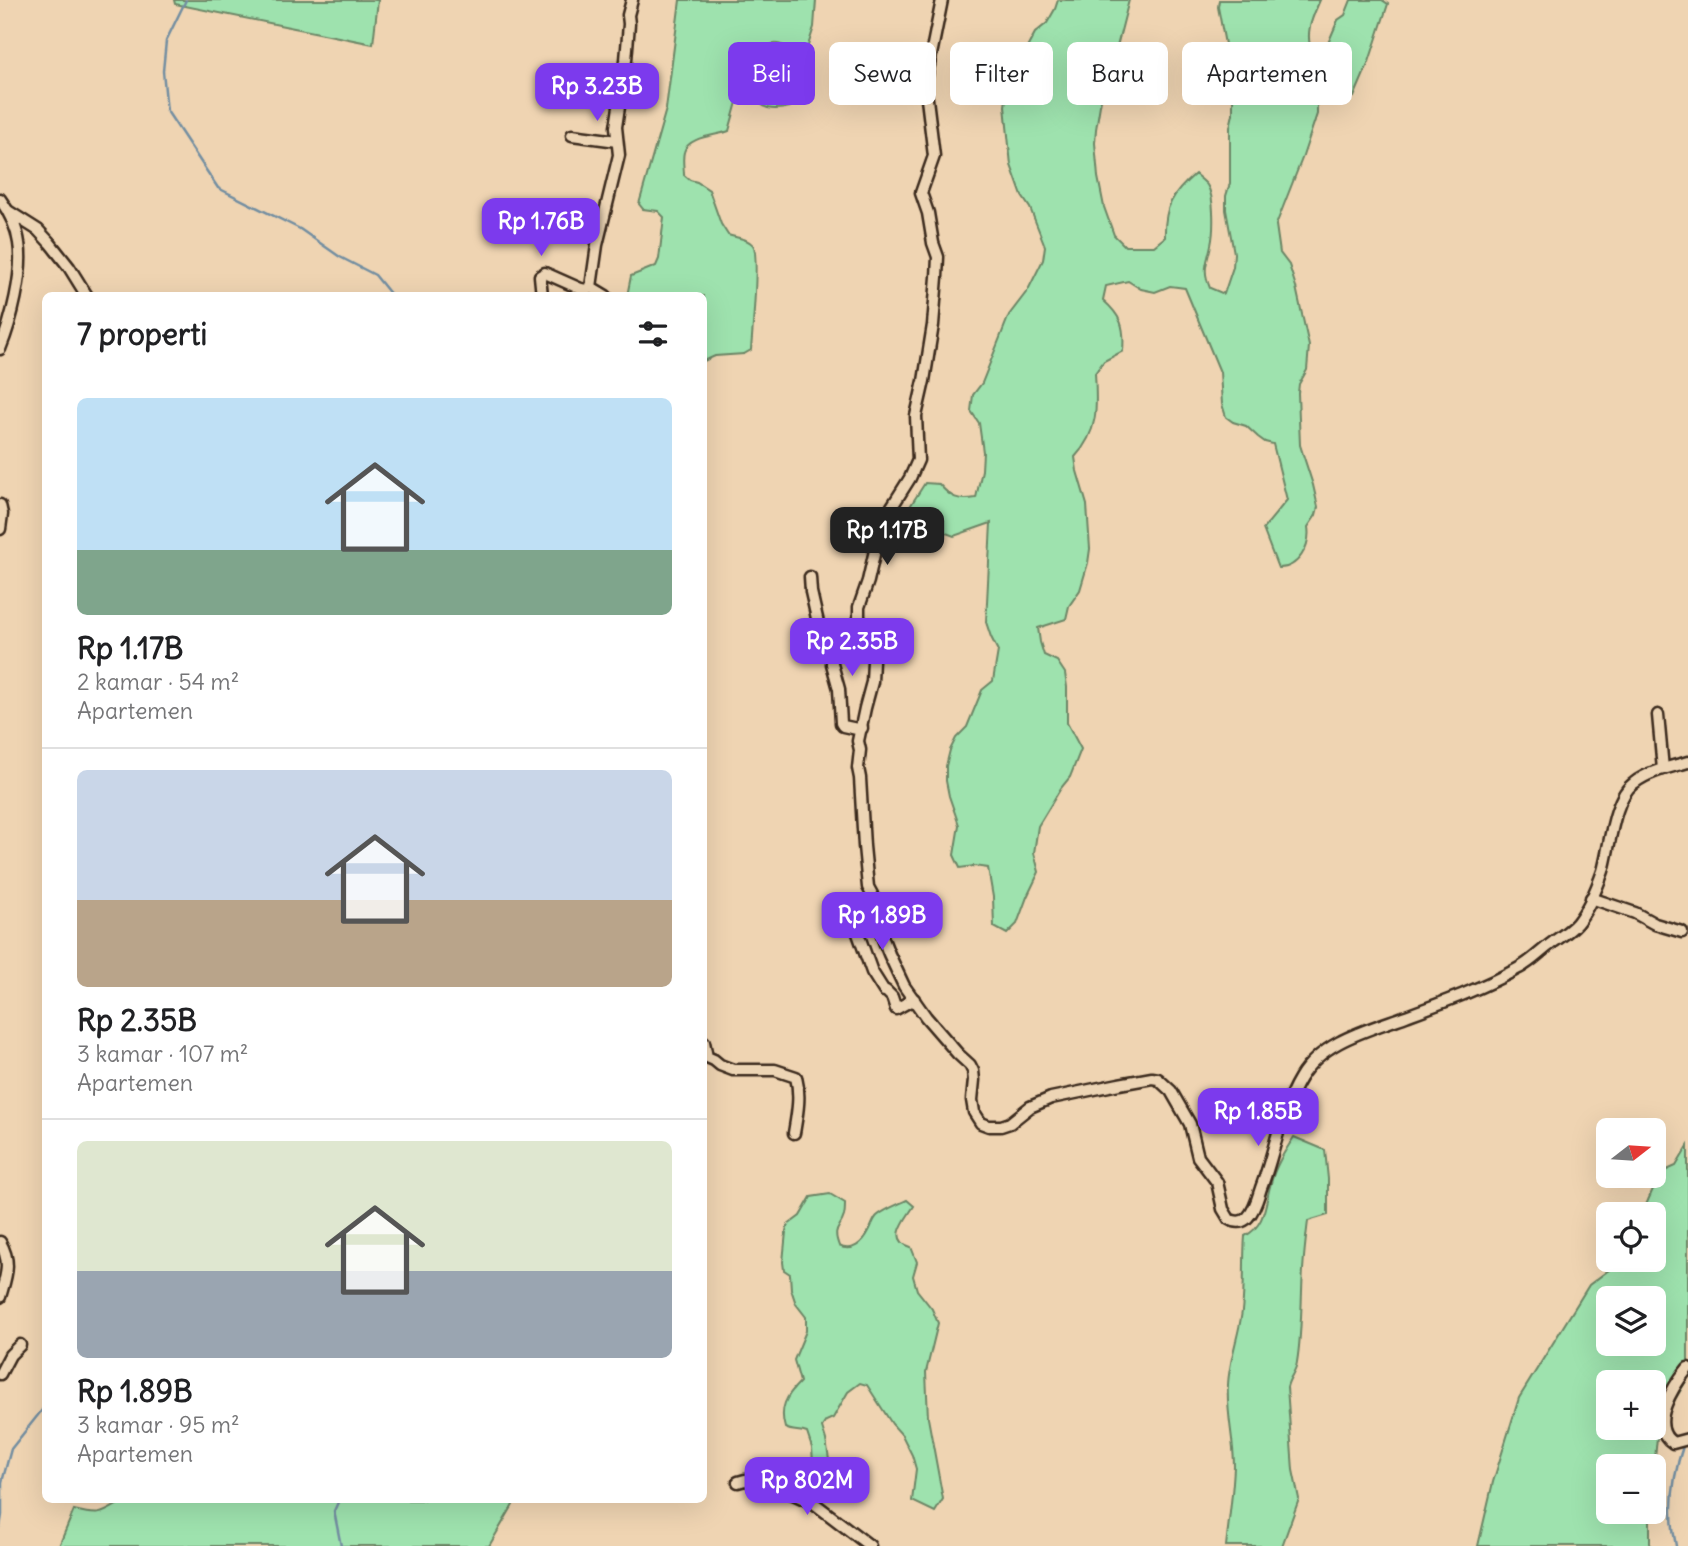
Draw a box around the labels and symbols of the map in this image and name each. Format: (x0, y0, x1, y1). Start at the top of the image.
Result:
pin: Rp 3.23B (525, 64, 669, 123)
pin: Rp 1.76B (469, 198, 613, 258)
pin: Rp 1.17B (815, 508, 959, 567)
pin: Rp 2.35B (780, 618, 924, 678)
pin: Rp 1.89B (810, 892, 954, 952)
pin: Rp 1.85B (1186, 1088, 1330, 1148)
north arrow (1596, 1118, 1666, 1188)
pin: Rp 802M (742, 1458, 872, 1517)

